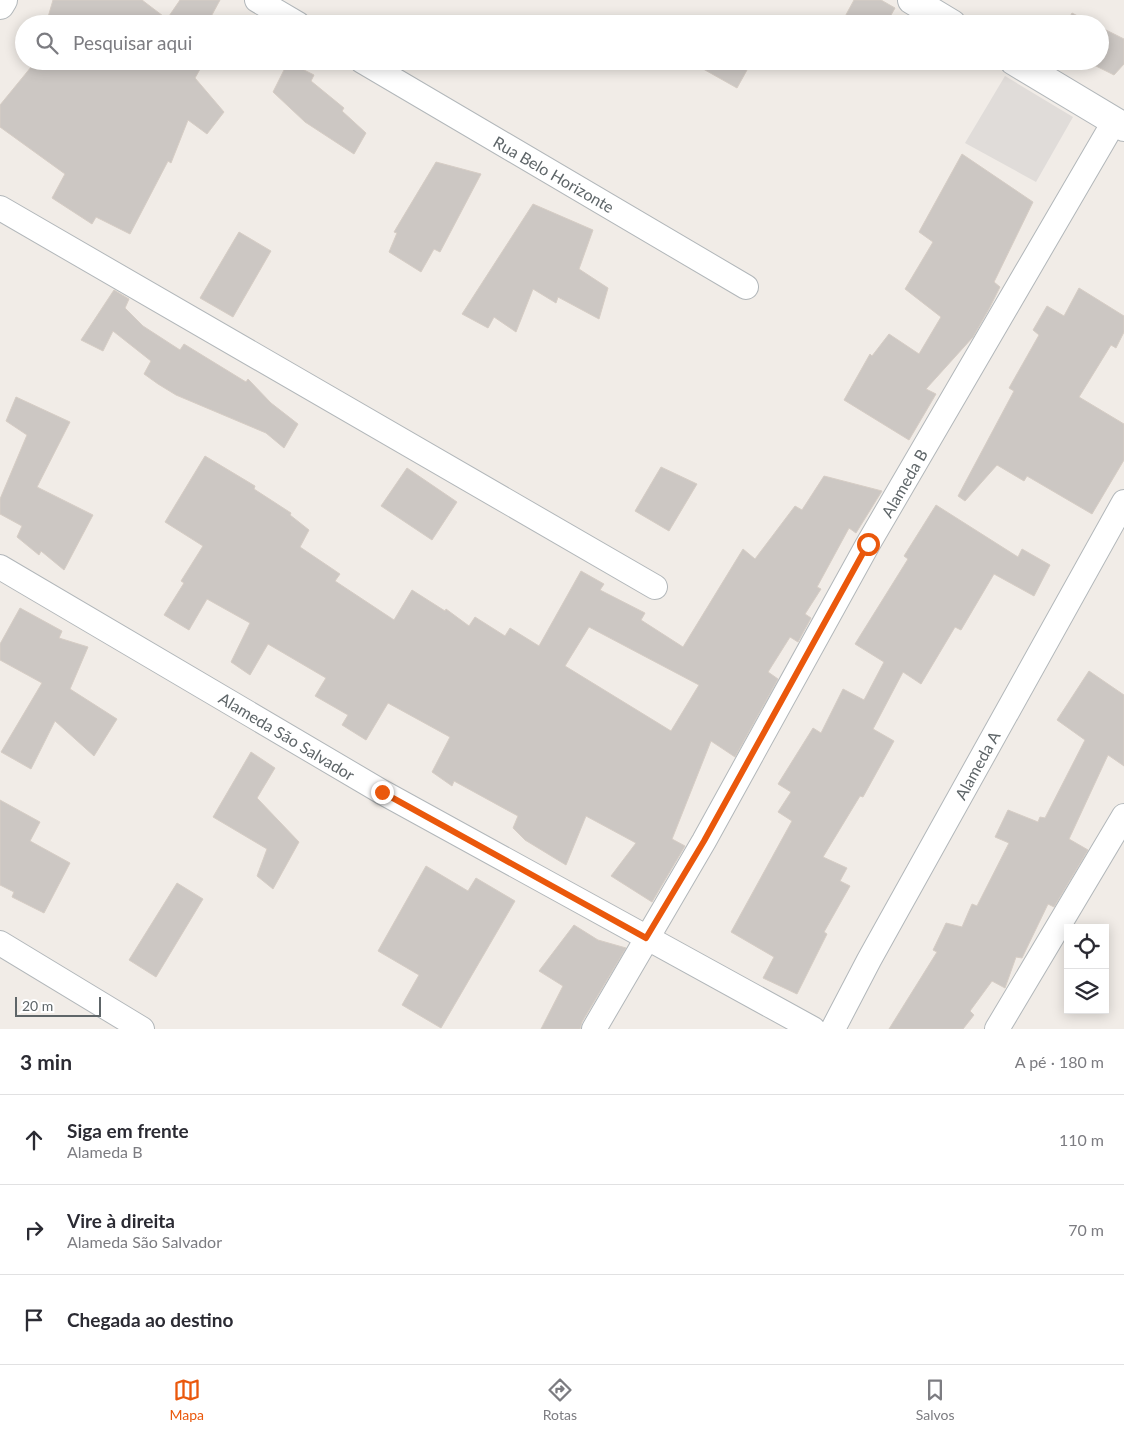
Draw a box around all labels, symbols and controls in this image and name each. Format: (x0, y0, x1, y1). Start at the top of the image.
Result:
search box (15, 15, 1109, 70)
icon: search (33, 29, 61, 57)
text: Pesquisar aqui (73, 31, 192, 54)
street label: Rua Belo Horizonte (490, 132, 618, 216)
street label: Alameda B (877, 446, 931, 520)
route start (857, 533, 880, 556)
street label: Alameda São Salvador (216, 688, 358, 784)
street label: Alameda A (950, 727, 1004, 803)
route end (371, 781, 394, 804)
map controls (1064, 924, 1109, 1014)
button: locate (1064, 924, 1109, 969)
button: layers (1064, 969, 1109, 1014)
scale bar (15, 994, 101, 1017)
text: 20 m (22, 997, 53, 1014)
text: 3 min (20, 1049, 72, 1074)
text: A pé · 180 m (1015, 1052, 1104, 1071)
text: Siga em frente (67, 1119, 189, 1142)
icon: ahead (20, 1126, 48, 1154)
text: 110 m (1059, 1130, 1104, 1149)
text: Alameda B (67, 1142, 143, 1161)
text: Vire à direita (67, 1209, 175, 1232)
icon: right (20, 1216, 48, 1244)
text: 70 m (1068, 1220, 1104, 1239)
text: Alameda São Salvador (67, 1232, 222, 1251)
icon: arrive (20, 1306, 48, 1334)
text: Chegada ao destino (67, 1308, 233, 1331)
tab: Mapa (169, 1376, 204, 1423)
tab: Rotas (543, 1376, 577, 1423)
tab: Salvos (916, 1376, 955, 1423)

